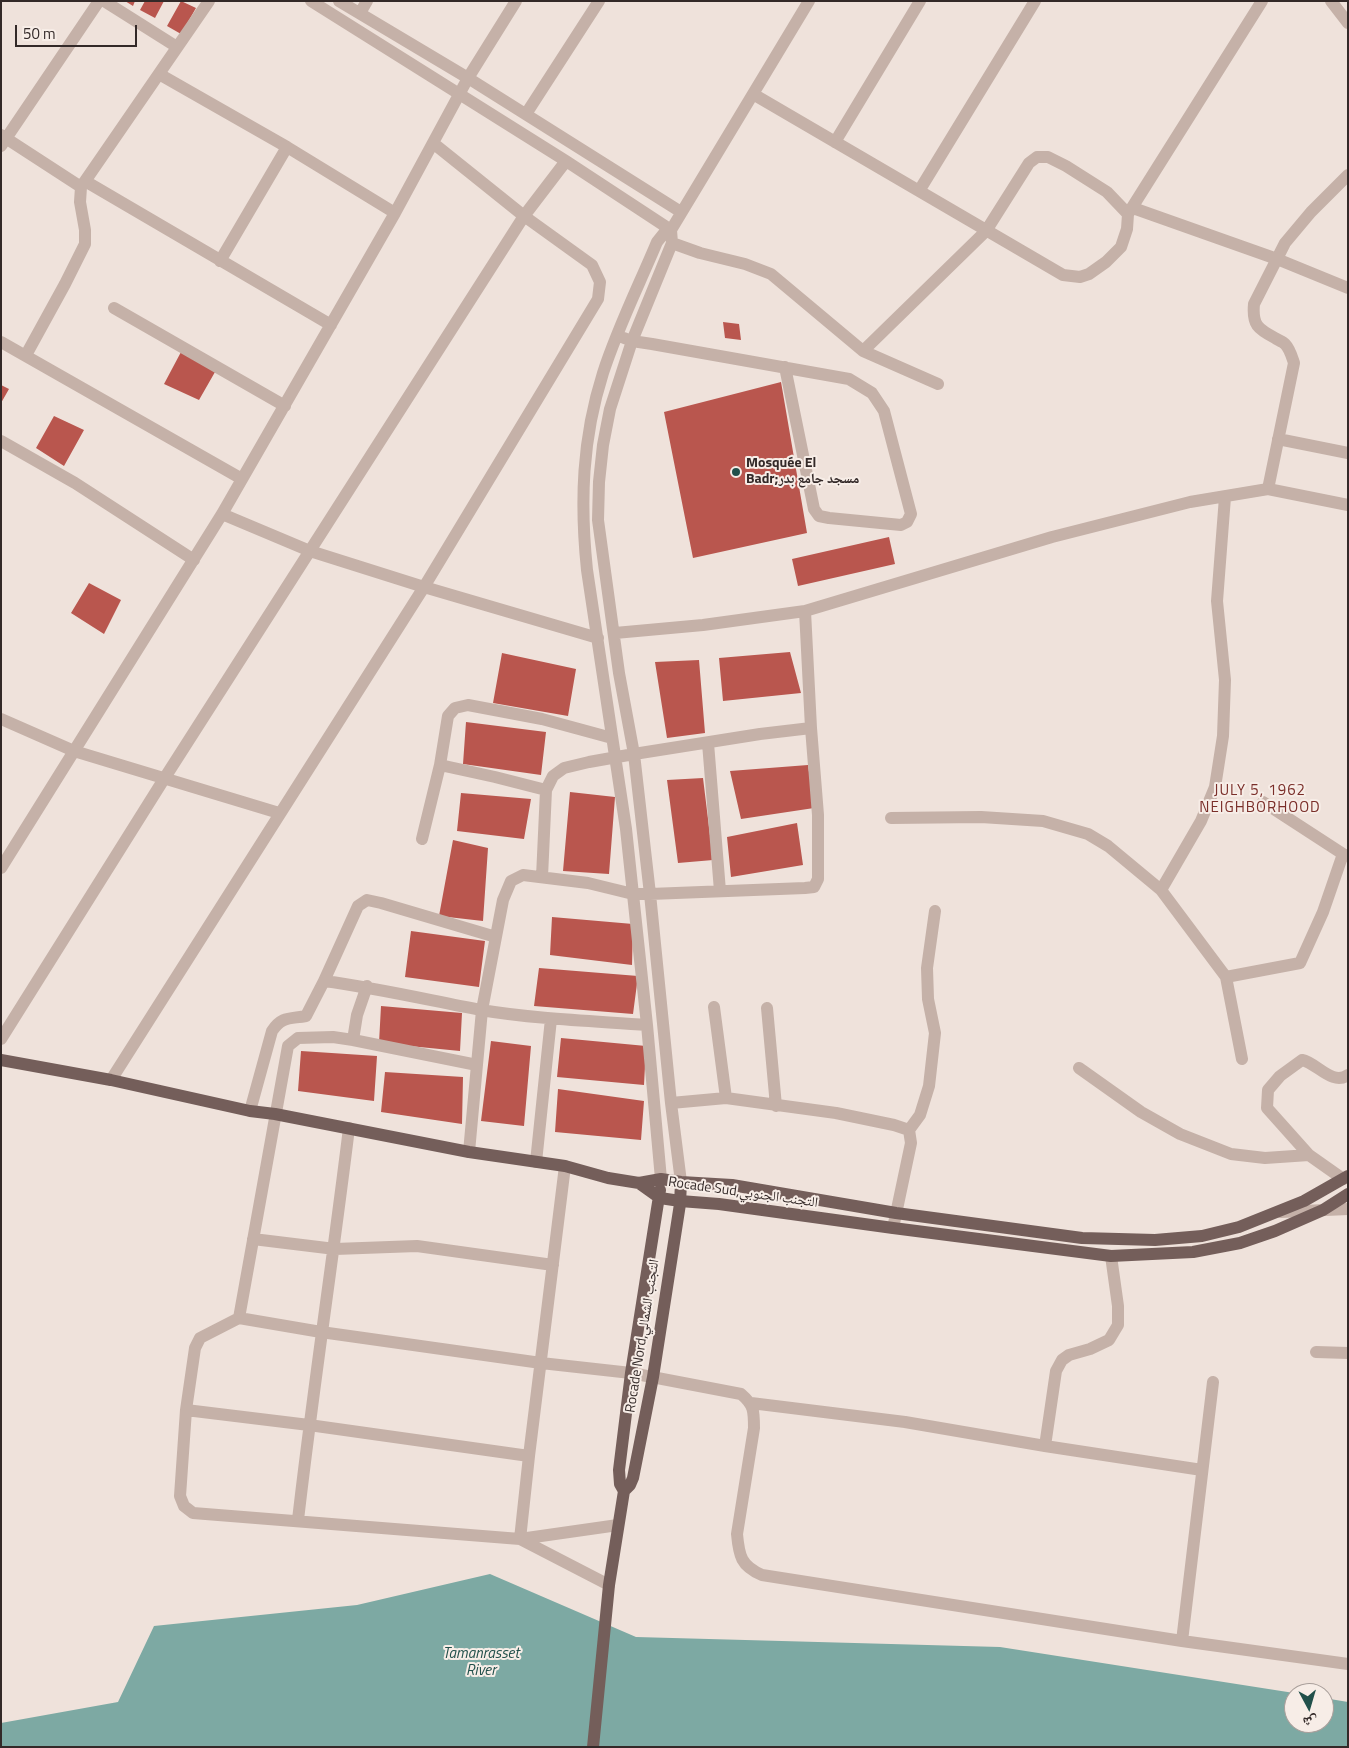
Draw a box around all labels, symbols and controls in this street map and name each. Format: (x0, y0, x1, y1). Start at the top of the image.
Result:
scale bar (18, 15, 140, 47)
text: 50 m (23, 22, 56, 45)
place label: Mosquée El Badr;مسجد جامع بدر (746, 456, 859, 488)
marker: Mosquée El Badr;مسجد جامع بدر (730, 466, 742, 478)
district label: JULY 5, 1962 NEIGHBORHOOD (1198, 782, 1322, 817)
street label: Rocade Sud,التجنب الجنوبي (667, 1174, 819, 1212)
street label: Rocade Nord,التجنب الشمالي (623, 1258, 663, 1414)
water label: Tamanrasset River (443, 1645, 519, 1680)
north arrow (1284, 1683, 1334, 1733)
text: ش (1302, 1711, 1319, 1734)

